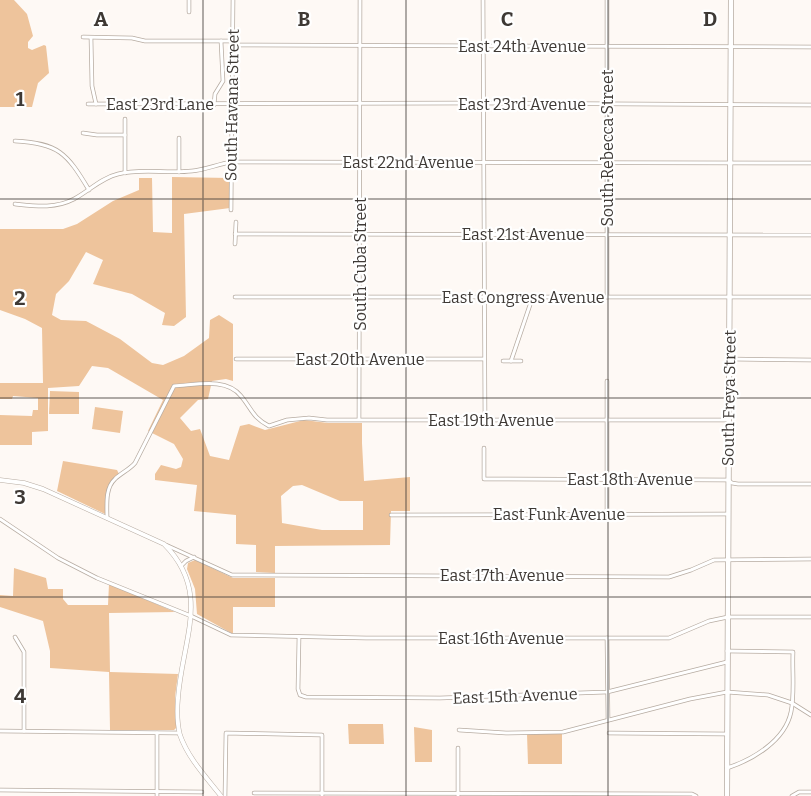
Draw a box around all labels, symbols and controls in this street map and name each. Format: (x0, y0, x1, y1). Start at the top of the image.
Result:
text: A (94, 7, 109, 31)
text: B (298, 7, 311, 31)
text: C (501, 7, 513, 31)
text: D (703, 7, 717, 31)
street label: South Havana Street (221, 29, 243, 181)
street label: East 24th Avenue (458, 37, 586, 56)
street label: South Rebecca Street (598, 69, 617, 227)
text: 1 (16, 87, 25, 111)
street label: East 23rd Lane (106, 95, 214, 114)
street label: East 23rd Avenue (458, 95, 586, 114)
street label: East 22nd Avenue (342, 153, 474, 172)
street label: South Cuba Street (351, 197, 370, 331)
street label: East 21st Avenue (461, 225, 585, 244)
text: 2 (14, 286, 26, 310)
street label: East Congress Avenue (441, 288, 605, 307)
street label: South Freya Street (718, 329, 740, 466)
street label: East 20th Avenue (295, 350, 425, 369)
street label: East 19th Avenue (428, 411, 554, 430)
street label: East 18th Avenue (567, 470, 693, 489)
text: 3 (14, 485, 26, 509)
street label: East Funk Avenue (493, 505, 625, 524)
street label: East 17th Avenue (440, 566, 564, 585)
street label: East 16th Avenue (438, 629, 564, 648)
text: 4 (14, 684, 26, 708)
street label: East 15th Avenue (452, 684, 578, 708)

